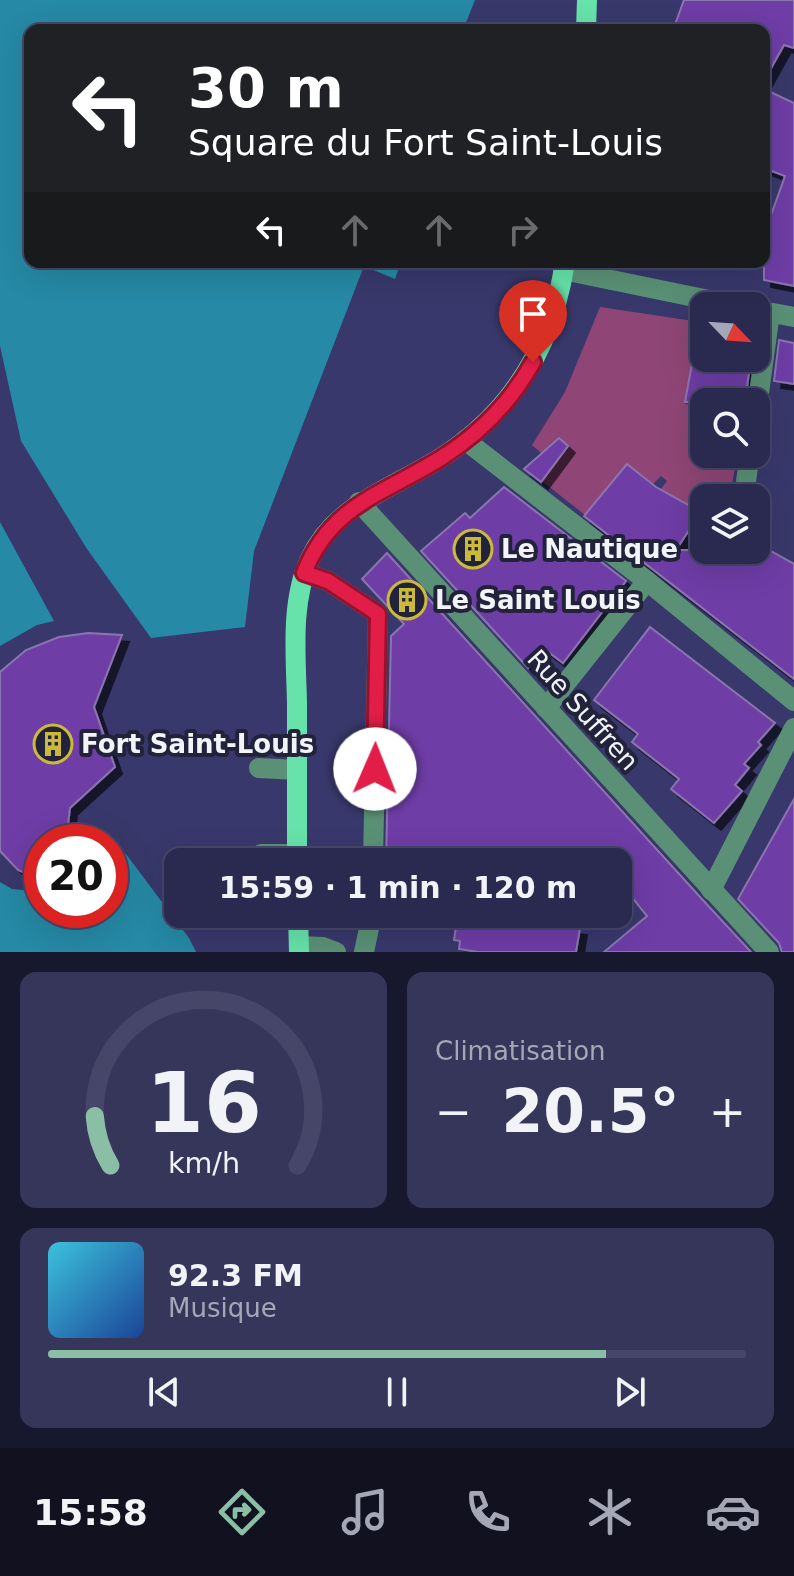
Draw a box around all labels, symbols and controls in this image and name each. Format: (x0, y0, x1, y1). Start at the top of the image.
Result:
text: 30 m (188, 55, 344, 120)
icon: left (56, 56, 160, 160)
text: Square du Fort Saint-Louis (188, 122, 663, 163)
icon: left (249, 208, 293, 252)
icon: ahead (333, 208, 377, 252)
icon: ahead (417, 208, 461, 252)
icon: right (501, 208, 545, 252)
pin (499, 280, 567, 362)
icon: arrive (511, 292, 555, 336)
north arrow (690, 292, 770, 372)
map controls (690, 292, 770, 564)
button: search (690, 388, 770, 468)
button: layers (690, 484, 770, 564)
building icon: Le Nautique (452, 528, 494, 570)
place label: Le Nautique (501, 534, 678, 564)
building icon: Le Saint Louis (386, 579, 428, 621)
place label: Le Saint Louis (435, 585, 641, 615)
street label: Rue Suffren (521, 644, 645, 776)
building icon: Fort Saint-Louis (32, 723, 74, 765)
position arrow (333, 727, 417, 811)
place label: Fort Saint-Louis (81, 729, 314, 759)
speed limit sign: 20 (24, 824, 128, 928)
text: 15:59 · 1 min · 120 m (219, 870, 577, 905)
text: Climatisation (435, 1036, 606, 1066)
text: 16 (146, 1055, 261, 1152)
text: 20.5° (501, 1076, 680, 1146)
text: − (435, 1086, 472, 1137)
text: + (709, 1086, 746, 1137)
text: km/h (167, 1146, 240, 1180)
text: 92.3 FM (168, 1258, 303, 1293)
text: Musique (168, 1293, 277, 1323)
icon: previous (142, 1370, 186, 1414)
icon: pause (375, 1370, 419, 1414)
icon: next (608, 1370, 652, 1414)
icon: directions (214, 1484, 270, 1540)
icon: music (337, 1484, 393, 1540)
icon: phone (460, 1484, 516, 1540)
icon: climate (582, 1484, 638, 1540)
icon: car (705, 1484, 761, 1540)
text: 15:58 (33, 1492, 148, 1533)

